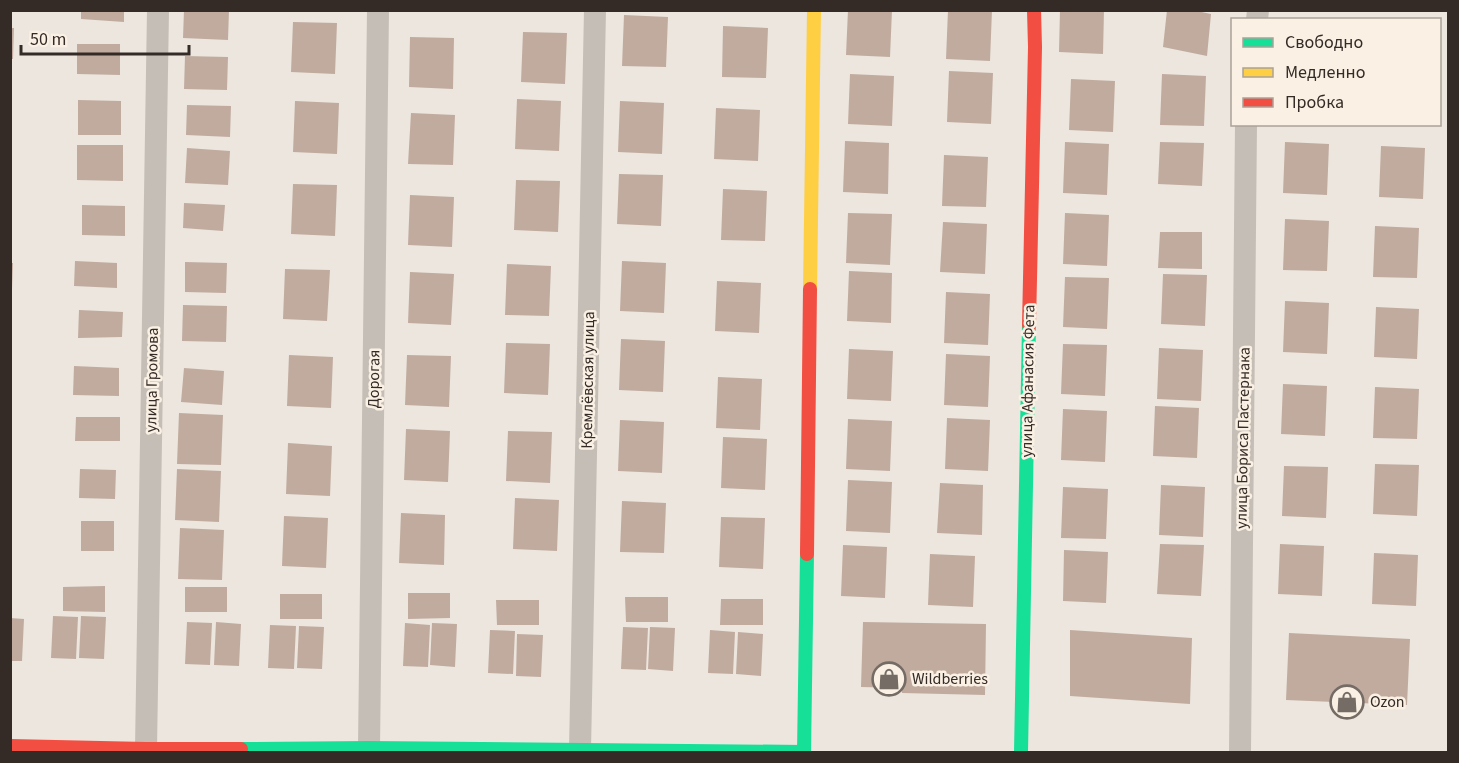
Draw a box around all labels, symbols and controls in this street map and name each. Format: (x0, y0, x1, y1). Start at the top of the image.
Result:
scale bar (21, 18, 189, 56)
legend (1231, 18, 1441, 126)
text: 50 m (30, 27, 66, 52)
text: Свободно (1285, 30, 1363, 55)
text: Медленно (1285, 60, 1365, 85)
text: Пробка (1285, 90, 1344, 115)
street label: улица Афанасия Фета (1016, 304, 1040, 458)
street label: Кремлёвская улица (576, 311, 600, 449)
street label: улица Громова (140, 327, 164, 433)
street label: улица Бориса Пастернака (1230, 347, 1256, 529)
street label: Дорогая (362, 349, 386, 409)
shop icon: Wildberries (871, 661, 907, 697)
place label: Wildberries (912, 668, 988, 690)
shop icon: Ozon (1329, 684, 1365, 720)
place label: Ozon (1370, 691, 1405, 713)

